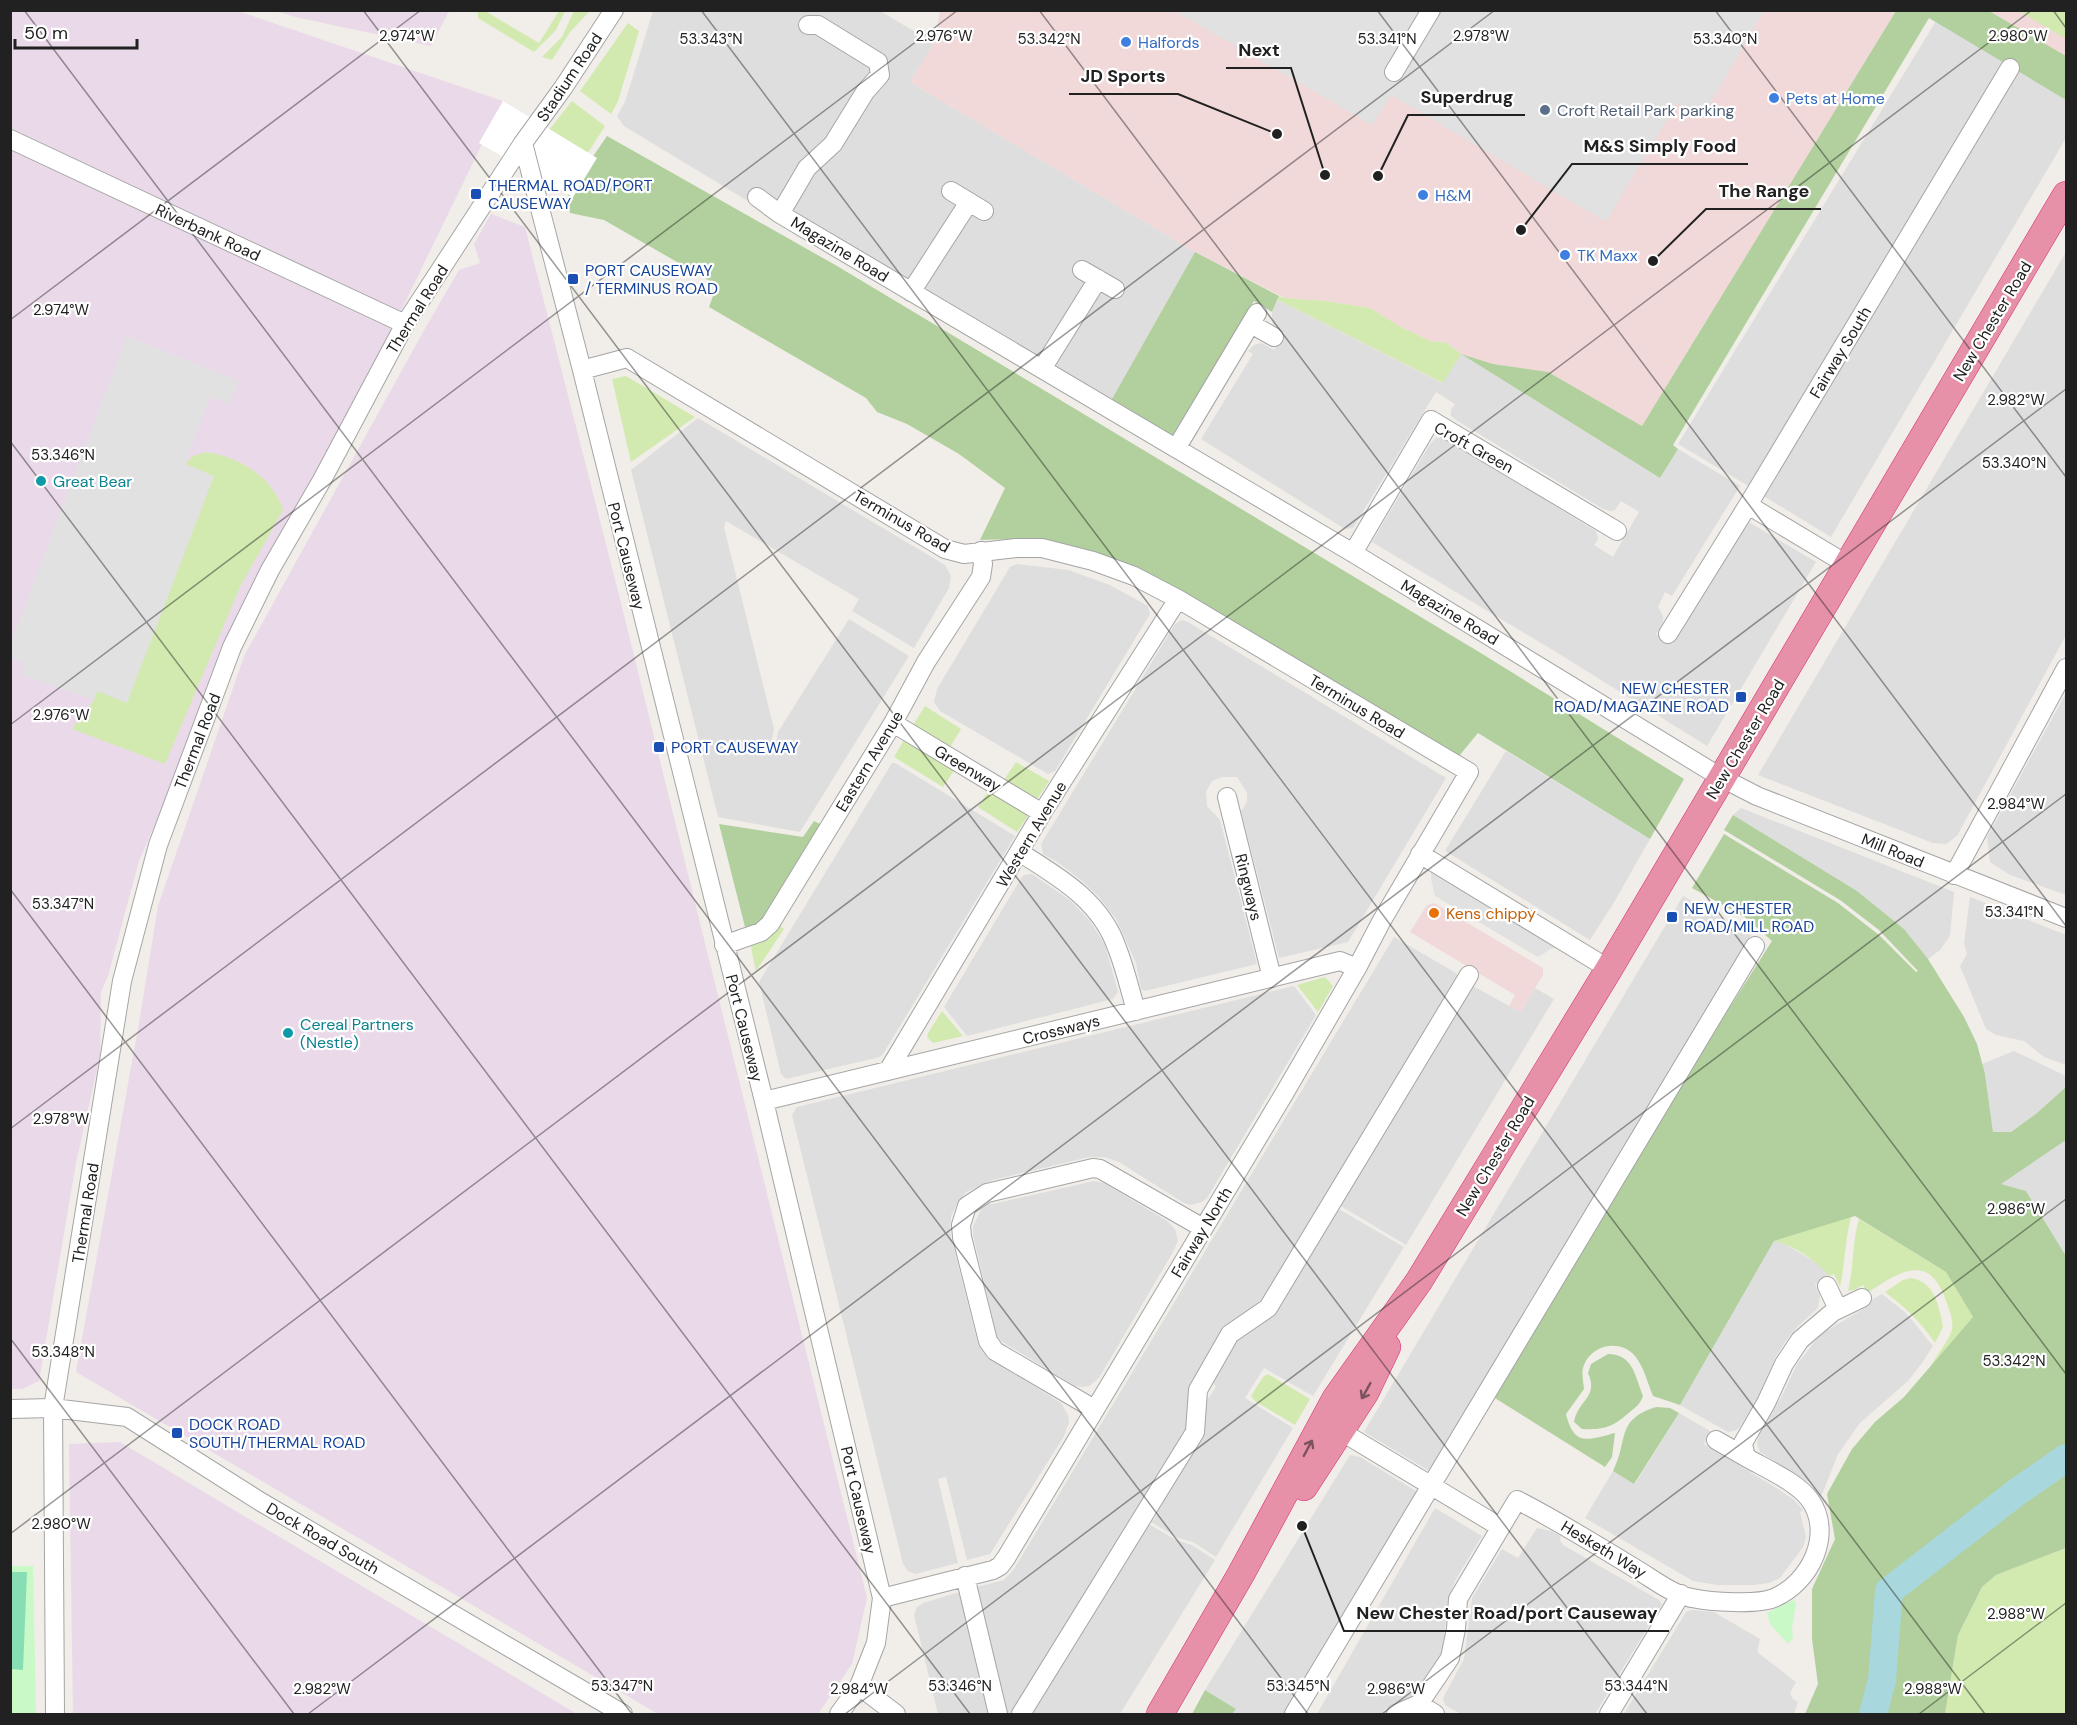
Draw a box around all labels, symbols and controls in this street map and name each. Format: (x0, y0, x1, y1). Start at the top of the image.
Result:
scale bar (15, 12, 136, 50)
text: 50 m (24, 21, 68, 45)
text: 2.974°W (379, 26, 436, 46)
text: 2.976°W (916, 26, 973, 46)
text: 2.978°W (1453, 26, 1510, 46)
text: 2.980°W (1988, 26, 2048, 46)
street label: Stadium Road (532, 29, 607, 126)
text: 53.343°N (679, 29, 743, 49)
text: 53.342°N (1017, 29, 1081, 49)
text: 53.341°N (1357, 29, 1417, 49)
text: 53.340°N (1693, 29, 1757, 49)
place label: Halfords (1138, 32, 1199, 53)
callout: Next (1226, 32, 1291, 68)
marker: Halfords (1119, 35, 1133, 49)
text: Next (1238, 38, 1280, 62)
callout: JD Sports (1069, 58, 1178, 94)
text: JD Sports (1080, 64, 1166, 88)
callout: Superdrug (1408, 79, 1525, 115)
text: Superdrug (1421, 85, 1513, 109)
place label: Pets at Home (1786, 88, 1885, 109)
marker: Pets at Home (1767, 91, 1781, 105)
place label: Croft Retail Park parking (1557, 100, 1735, 121)
marker: Croft Retail Park parking (1538, 103, 1552, 117)
callout: M&S Simply Food (1572, 128, 1748, 164)
text: M&S Simply Food (1584, 134, 1736, 158)
callout: The Range (1706, 173, 1821, 209)
place label: THERMAL ROAD/PORT CAUSEWAY (488, 175, 653, 214)
text: The Range (1719, 179, 1810, 203)
place label: H&M (1435, 185, 1471, 206)
marker: THERMAL ROAD/PORT CAUSEWAY (469, 187, 483, 201)
marker: H&M (1416, 188, 1430, 202)
street label: Riverbank Road (152, 199, 264, 266)
street label: Magazine Road (787, 212, 893, 287)
place label: TK Maxx (1577, 245, 1638, 266)
marker: TK Maxx (1558, 248, 1572, 262)
street label: New Chester Road (1948, 257, 2037, 385)
place label: PORT CAUSEWAY / TERMINUS ROAD (585, 260, 718, 299)
street label: Thermal Road (382, 261, 453, 358)
marker: PORT CAUSEWAY / TERMINUS ROAD (566, 272, 580, 286)
text: 2.974°W (33, 300, 90, 320)
street label: Fairway South (1805, 303, 1876, 402)
text: 2.982°W (1987, 390, 2045, 410)
street label: Croft Green (1430, 417, 1517, 478)
text: 53.346°N (31, 445, 95, 465)
text: 53.340°N (1982, 453, 2046, 473)
place label: Great Bear (53, 471, 132, 492)
marker: Great Bear (34, 474, 48, 488)
street label: Terminus Road (850, 485, 954, 558)
street label: Port Causeway (603, 500, 650, 612)
street label: Magazine Road (1397, 575, 1503, 650)
street label: Terminus Road (1305, 669, 1409, 743)
street label: New Chester Road (1701, 675, 1790, 803)
place label: NEW CHESTER ROAD/MAGAZINE ROAD (1554, 678, 1729, 717)
street label: Thermal Road (170, 690, 225, 792)
marker: NEW CHESTER ROAD/MAGAZINE ROAD (1734, 690, 1748, 704)
text: 2.976°W (33, 705, 90, 725)
street label: Eastern Avenue (831, 707, 908, 816)
place label: PORT CAUSEWAY (671, 737, 799, 758)
marker: PORT CAUSEWAY (652, 740, 666, 754)
street label: Greenway (930, 740, 1005, 797)
street label: Western Avenue (991, 777, 1071, 891)
text: 2.984°W (1987, 794, 2046, 814)
street label: Mill Road (1858, 828, 1927, 873)
street label: Ringways (1230, 851, 1267, 923)
text: 53.347°N (32, 894, 94, 914)
place label: NEW CHESTER ROAD/MILL ROAD (1684, 898, 1814, 937)
text: 53.341°N (1984, 902, 2044, 922)
place label: Kens chippy (1446, 903, 1536, 924)
marker: Kens chippy (1427, 906, 1441, 920)
marker: NEW CHESTER ROAD/MILL ROAD (1665, 910, 1679, 924)
street label: Port Causeway (721, 972, 768, 1084)
street label: Crossways (1020, 1010, 1102, 1049)
place label: Cereal Partners (Nestle) (300, 1014, 414, 1053)
marker: Cereal Partners (Nestle) (281, 1026, 295, 1040)
street label: New Chester Road (1451, 1092, 1540, 1220)
text: 2.978°W (33, 1109, 90, 1129)
street label: Thermal Road (67, 1161, 104, 1265)
street label: Fairway North (1166, 1183, 1237, 1281)
text: 2.986°W (1987, 1199, 2046, 1219)
text: 53.348°N (31, 1342, 95, 1362)
text: 53.342°N (1982, 1351, 2046, 1371)
one-way arrow (1359, 1382, 1371, 1399)
place label: DOCK ROAD SOUTH/THERMAL ROAD (189, 1414, 366, 1453)
marker: DOCK ROAD SOUTH/THERMAL ROAD (170, 1426, 184, 1440)
one-way arrow (1303, 1439, 1314, 1457)
street label: Port Causeway (836, 1444, 881, 1556)
street label: Dock Road South (263, 1498, 383, 1579)
text: 2.980°W (31, 1514, 91, 1534)
street label: Hesketh Way (1557, 1516, 1650, 1583)
callout: New Chester Road/port Causeway (1344, 1595, 1669, 1631)
text: New Chester Road/port Causeway (1356, 1601, 1658, 1625)
text: 2.988°W (1987, 1604, 2046, 1624)
text: 53.347°N (591, 1676, 653, 1696)
text: 53.346°N (928, 1676, 992, 1696)
text: 53.345°N (1266, 1676, 1330, 1696)
text: 53.344°N (1604, 1676, 1668, 1696)
text: 2.982°W (293, 1679, 351, 1699)
text: 2.984°W (830, 1679, 889, 1699)
text: 2.986°W (1367, 1679, 1426, 1699)
text: 2.988°W (1904, 1679, 1963, 1699)

